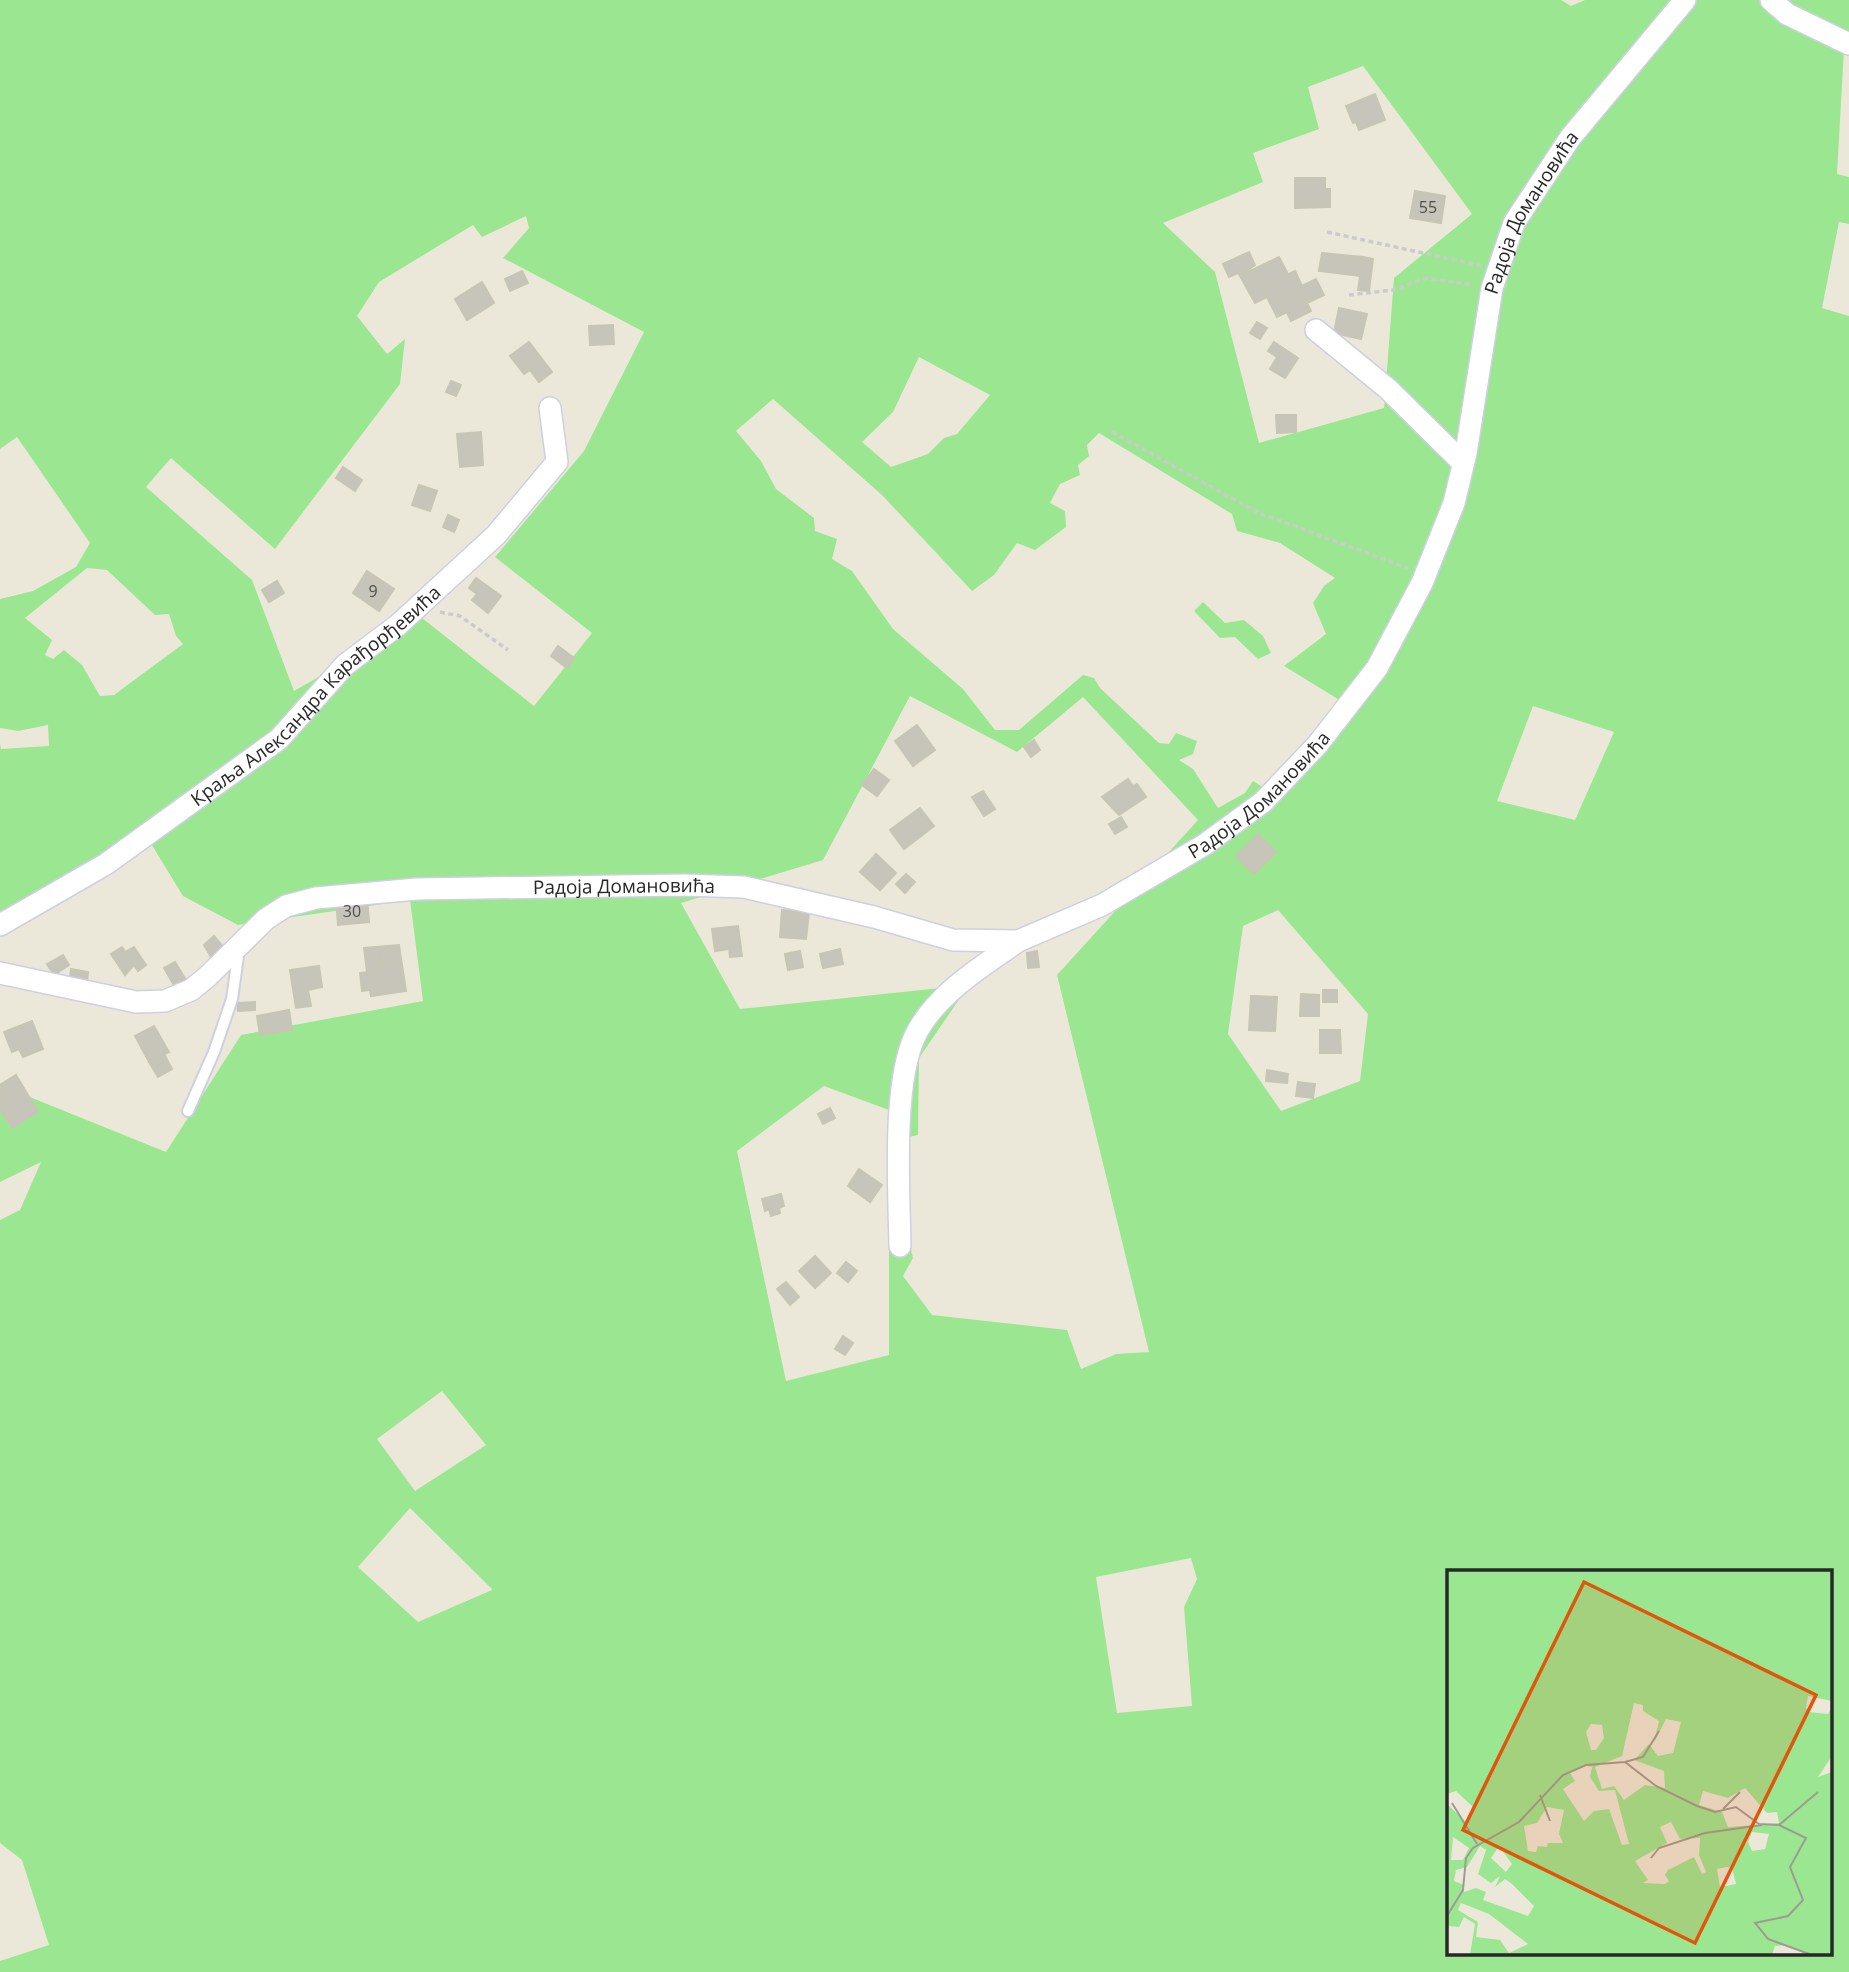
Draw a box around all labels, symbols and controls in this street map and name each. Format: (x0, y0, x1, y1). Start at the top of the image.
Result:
street label: Радоја Домановића (1478, 125, 1584, 297)
house number: 55 (1419, 196, 1437, 218)
street label: Краља Александра Карађорђевића (185, 579, 446, 812)
house number: 9 (368, 580, 378, 602)
street label: Радоја Домановића (1183, 726, 1336, 865)
street label: Радоја Домановића (533, 872, 716, 900)
house number: 30 (343, 900, 361, 922)
inset map (1447, 1570, 1832, 1954)

